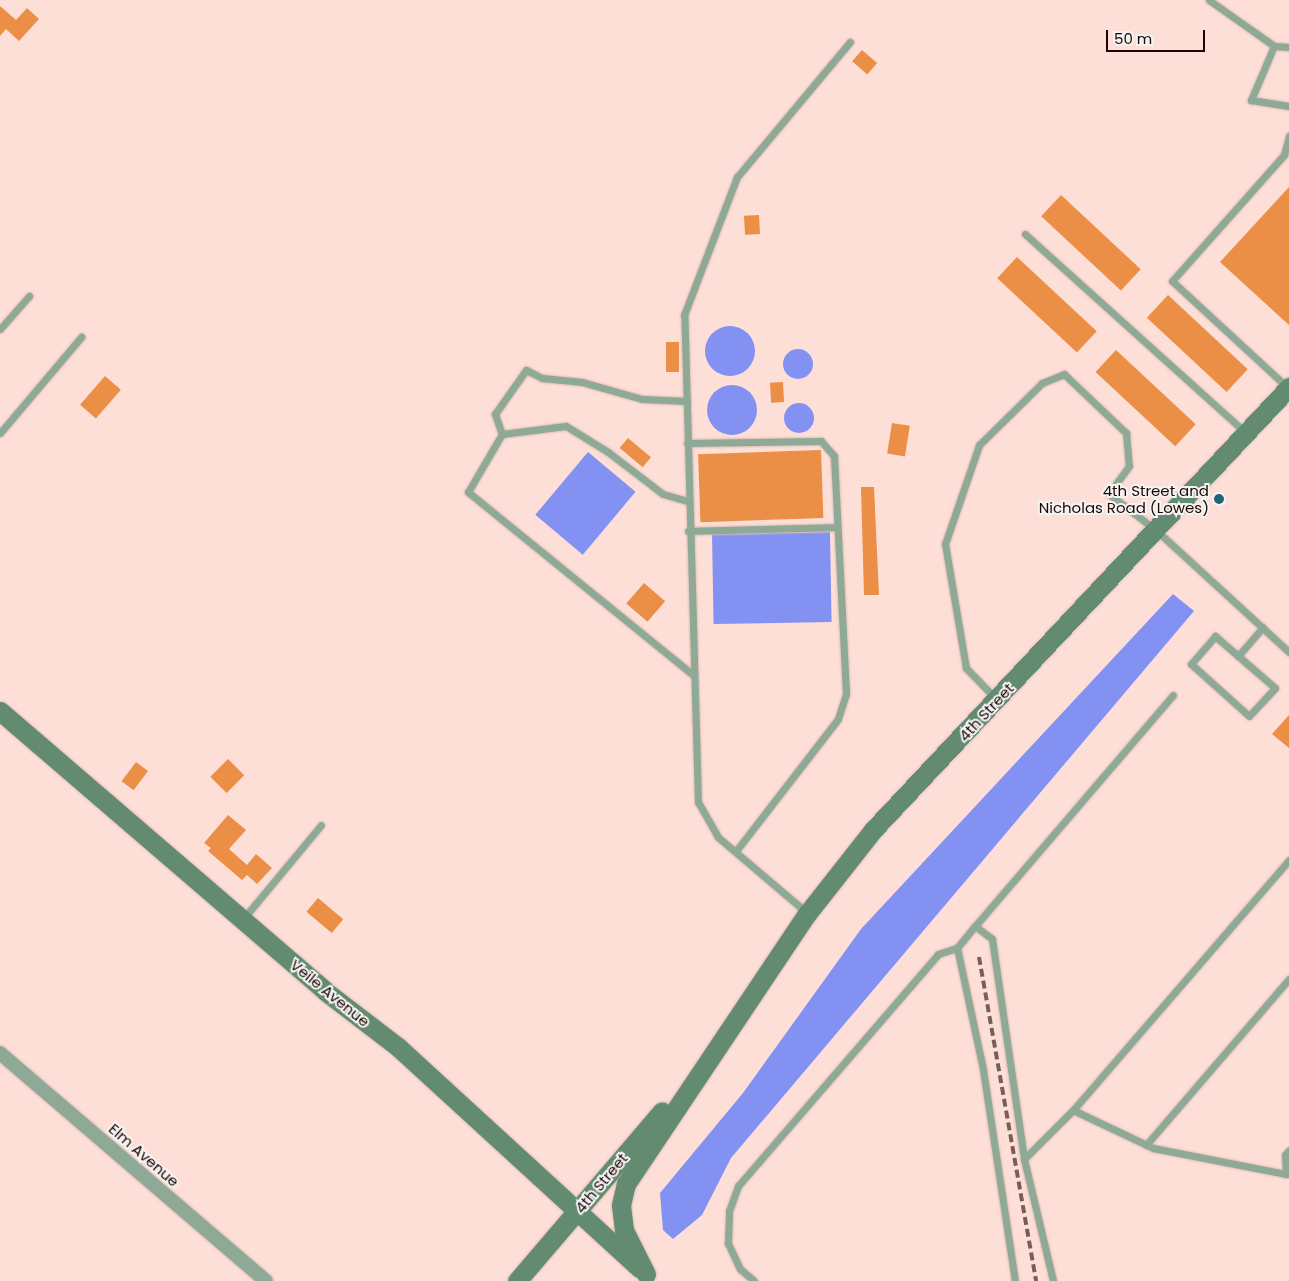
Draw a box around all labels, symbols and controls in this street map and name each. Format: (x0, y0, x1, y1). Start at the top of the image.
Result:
scale bar (1109, 20, 1208, 52)
text: 50 m (1114, 28, 1152, 49)
place label: 4th Street and Nicholas Road (Lowes) (1039, 481, 1209, 516)
marker: 4th Street and Nicholas Road (Lowes) (1213, 493, 1225, 505)
street label: 4th Street (955, 679, 1017, 745)
street label: Veile Avenue (287, 956, 373, 1030)
street label: Elm Avenue (105, 1120, 183, 1190)
street label: 4th Street (571, 1149, 631, 1217)

